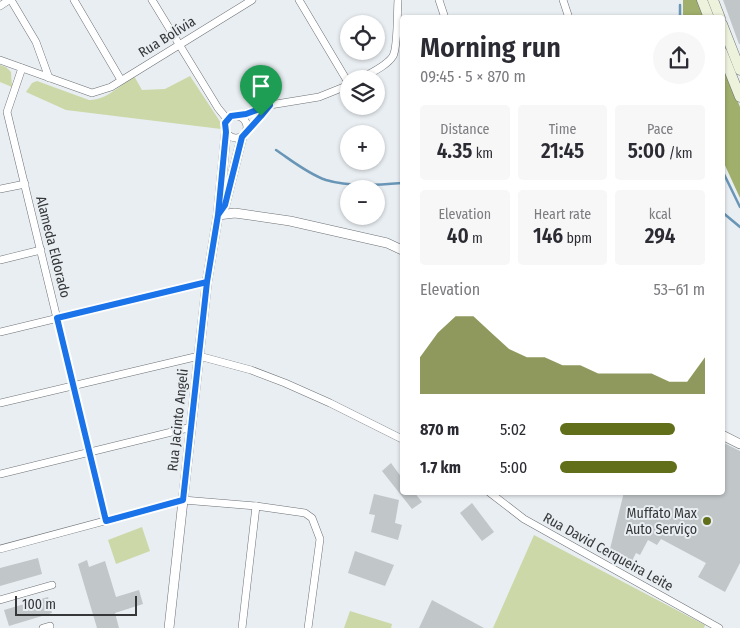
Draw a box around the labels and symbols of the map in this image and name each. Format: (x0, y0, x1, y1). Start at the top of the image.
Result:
street label: Rua Bolívia (135, 13, 199, 61)
pin (240, 65, 282, 116)
street label: Alameda Eldorado (32, 194, 74, 300)
street label: Rua Jacinto Angeli (164, 368, 192, 472)
place label: Muffato Max Auto Serviço (626, 505, 698, 538)
street label: Rua David Cerqueira Leite (540, 509, 676, 595)
marker: Muffato Max Auto Serviço (701, 515, 713, 527)
scale bar (15, 593, 138, 616)

